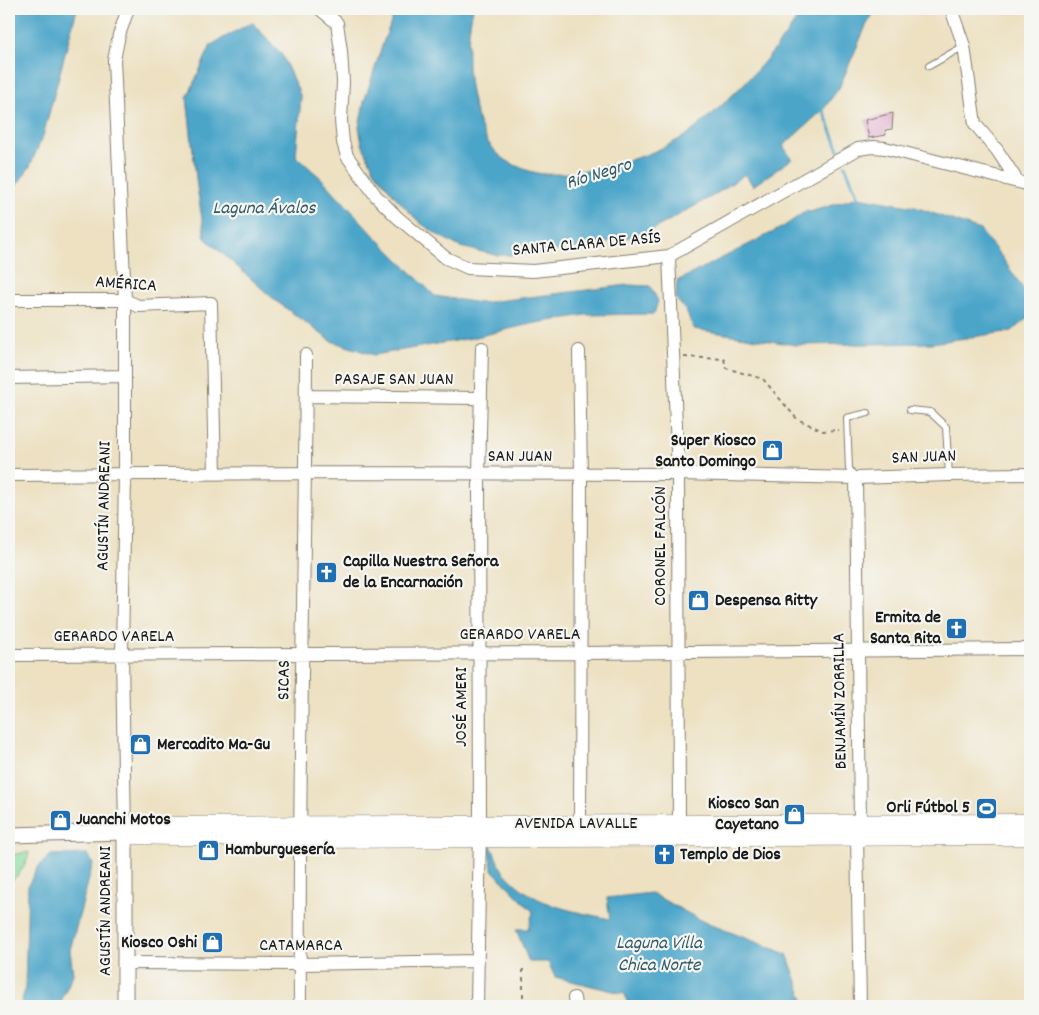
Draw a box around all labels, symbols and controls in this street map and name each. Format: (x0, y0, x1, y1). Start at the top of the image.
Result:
water label: Río Negro (563, 152, 637, 198)
water label: Laguna Ávalos (213, 196, 316, 223)
street label: SANTA CLARA DE ASÍS (512, 226, 662, 264)
street label: AMÉRICA (94, 270, 158, 300)
street label: PASAJE SAN JUAN (334, 368, 454, 393)
place label: Super Kiosco Santo Domingo (655, 429, 756, 475)
shop icon: Super Kiosco Santo Domingo (760, 439, 784, 463)
street label: AGUSTÍN ANDREANI (91, 440, 119, 571)
street label: SAN JUAN (891, 444, 957, 472)
street label: SAN JUAN (488, 445, 552, 470)
street label: CORONEL FALCÓN (649, 486, 674, 606)
place label: Capilla Nuestra Señora de la Encarnación (343, 550, 499, 596)
church icon: Capilla Nuestra Señora de la Encarnación (315, 560, 339, 584)
shop icon: Despensa Ritty (687, 589, 711, 613)
place label: Despensa Ritty (715, 589, 818, 614)
place label: Ermita de Santa Rita (870, 606, 942, 652)
church icon: Ermita de Santa Rita (945, 616, 969, 640)
street label: GERARDO VARELA (460, 623, 581, 648)
street label: GERARDO VARELA (54, 625, 175, 650)
street label: BENJAMÍN ZORRILLA (827, 632, 855, 769)
street label: SICAS (272, 660, 298, 700)
street label: JOSÉ AMERI (450, 667, 475, 747)
shop icon: Mercadito Ma-Gu (129, 733, 153, 757)
place label: Mercadito Ma-Gu (157, 733, 271, 758)
place label: Kiosco San Cayetano (708, 792, 779, 838)
place label: Orli Fútbol 5 (886, 796, 970, 821)
sports icon: Orli Fútbol 5 (974, 796, 998, 820)
shop icon: Kiosco San Cayetano (783, 802, 807, 826)
shop icon: Juanchi Motos (48, 808, 72, 832)
place label: Juanchi Motos (76, 808, 171, 833)
street label: AVENIDA LAVALLE (515, 812, 637, 837)
shop icon: Hamburguesería (197, 838, 221, 862)
place label: Hamburguesería (225, 838, 335, 863)
church icon: Templo de Dios (652, 843, 676, 867)
place label: Templo de Dios (680, 843, 781, 868)
street label: AGUSTÍN ANDREANI (94, 846, 119, 976)
place label: Kiosco Oshi (121, 931, 198, 956)
shop icon: Kiosco Oshi (201, 931, 225, 955)
water label: Laguna Villa Chica Norte (616, 931, 703, 980)
street label: CATAMARCA (259, 934, 343, 959)

